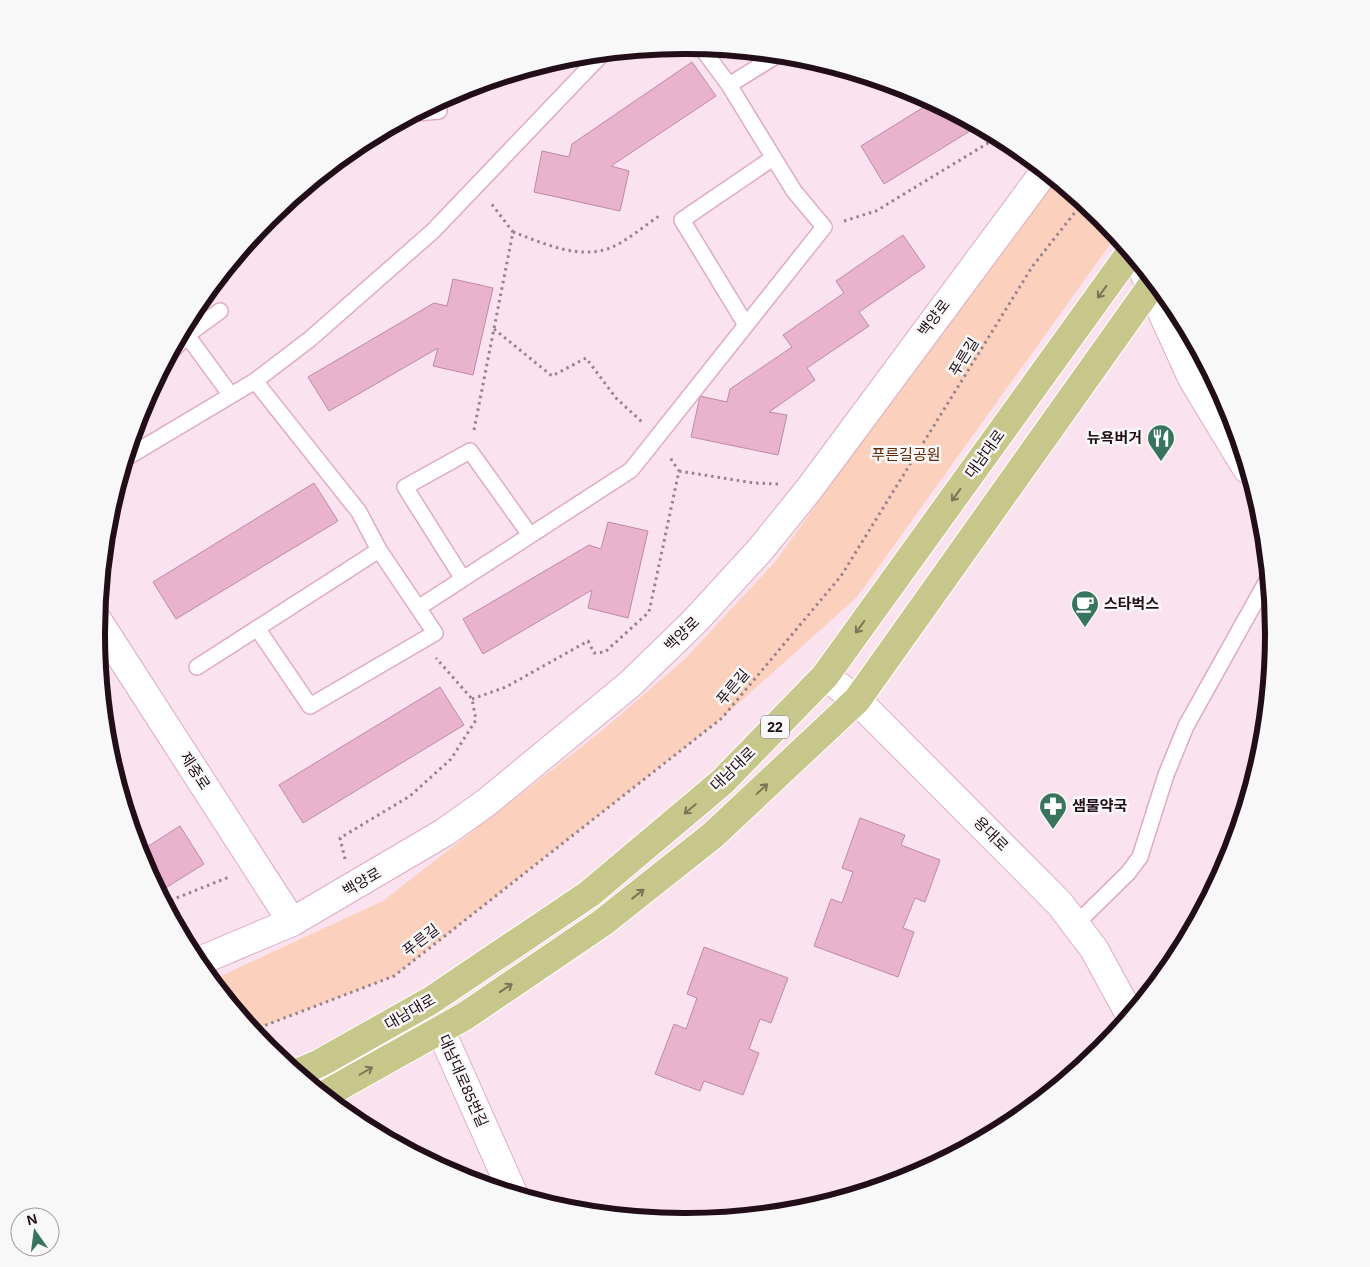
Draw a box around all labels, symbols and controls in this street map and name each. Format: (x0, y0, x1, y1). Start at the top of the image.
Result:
one-way arrow (1097, 285, 1107, 299)
street label: 백양로 (914, 296, 953, 339)
street label: 푸른길 (945, 335, 982, 379)
restaurant icon: 뉴욕버거 (1146, 423, 1176, 462)
street label: 대남대로 (961, 426, 1008, 481)
place label: 뉴욕버거 (1087, 429, 1142, 446)
park label: 푸른길공원 (871, 446, 941, 463)
one-way arrow (950, 488, 961, 501)
cafe icon: 스타벅스 (1070, 589, 1100, 628)
place label: 스타벅스 (1104, 595, 1159, 612)
street label: 백양로 (661, 613, 702, 654)
one-way arrow (855, 620, 866, 633)
street label: 푸른길 (713, 665, 752, 708)
road number: 22 (761, 716, 789, 739)
street label: 대남대로 (707, 743, 758, 794)
street label: 제중로 (177, 749, 214, 793)
one-way arrow (756, 783, 769, 795)
pharmacy icon: 샘물약국 (1038, 791, 1068, 830)
place label: 샘물약국 (1072, 797, 1127, 814)
one-way arrow (684, 803, 697, 814)
street label: 용대로 (971, 813, 1012, 854)
street label: 백양로 (340, 864, 384, 899)
one-way arrow (632, 889, 645, 900)
street label: 푸른길 (399, 920, 442, 959)
one-way arrow (499, 983, 513, 993)
street label: 대남대로 (382, 990, 438, 1033)
street label: 대남대로85번길 (435, 1032, 491, 1130)
one-way arrow (359, 1066, 373, 1076)
north arrow (10, 1207, 60, 1257)
text: N (25, 1210, 39, 1228)

